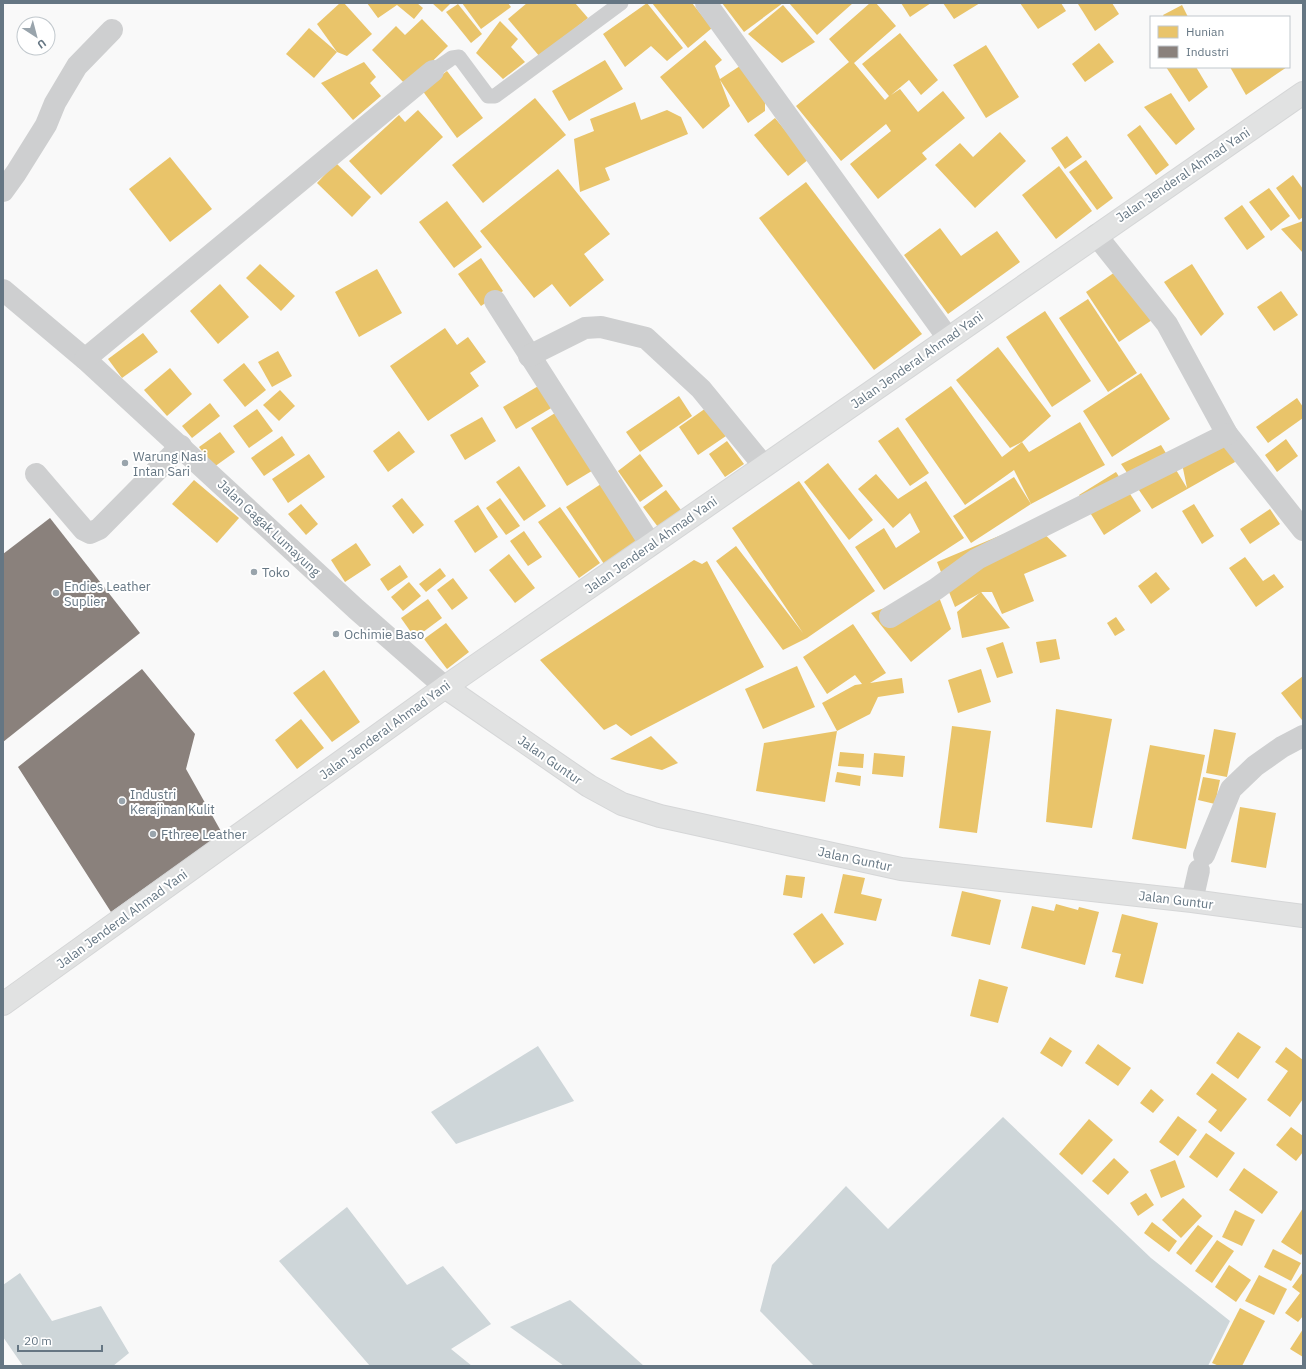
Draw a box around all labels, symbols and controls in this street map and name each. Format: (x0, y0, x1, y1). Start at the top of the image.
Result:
north arrow (16, 16, 56, 56)
legend (1150, 16, 1290, 68)
text: Hunian (1186, 24, 1224, 39)
text: U (35, 36, 49, 52)
text: Industri (1186, 44, 1229, 59)
street label: Jalan Jenderal Ahmad Yani (1113, 124, 1253, 226)
street label: Jalan Jenderal Ahmad Yani (847, 308, 987, 412)
place label: Warung Nasi Intan Sari (133, 448, 207, 480)
marker: Warung Nasi Intan Sari (120, 458, 130, 468)
street label: Jalan Gagak Lumayung (214, 476, 324, 580)
street label: Jalan Jenderal Ahmad Yani (581, 493, 721, 597)
place label: Toko (262, 564, 290, 581)
marker: Toko (249, 567, 259, 577)
place label: Endies Leather Suplier (64, 578, 151, 610)
marker: Endies Leather Suplier (51, 588, 61, 598)
place label: Ochimie Baso (344, 626, 424, 643)
marker: Ochimie Baso (331, 629, 341, 639)
street label: Jalan Jenderal Ahmad Yani (316, 677, 454, 783)
street label: Jalan Guntur (514, 732, 586, 789)
place label: Industri Kerajinan Kulit (130, 786, 215, 818)
marker: Industri Kerajinan Kulit (117, 796, 127, 806)
place label: Fthree Leather (161, 826, 247, 843)
marker: Fthree Leather (148, 829, 158, 839)
street label: Jalan Guntur (817, 843, 894, 875)
street label: Jalan Jenderal Ahmad Yani (53, 866, 191, 972)
street label: Jalan Guntur (1138, 887, 1214, 913)
scale bar (18, 1327, 102, 1353)
text: 20 m (24, 1333, 52, 1348)

